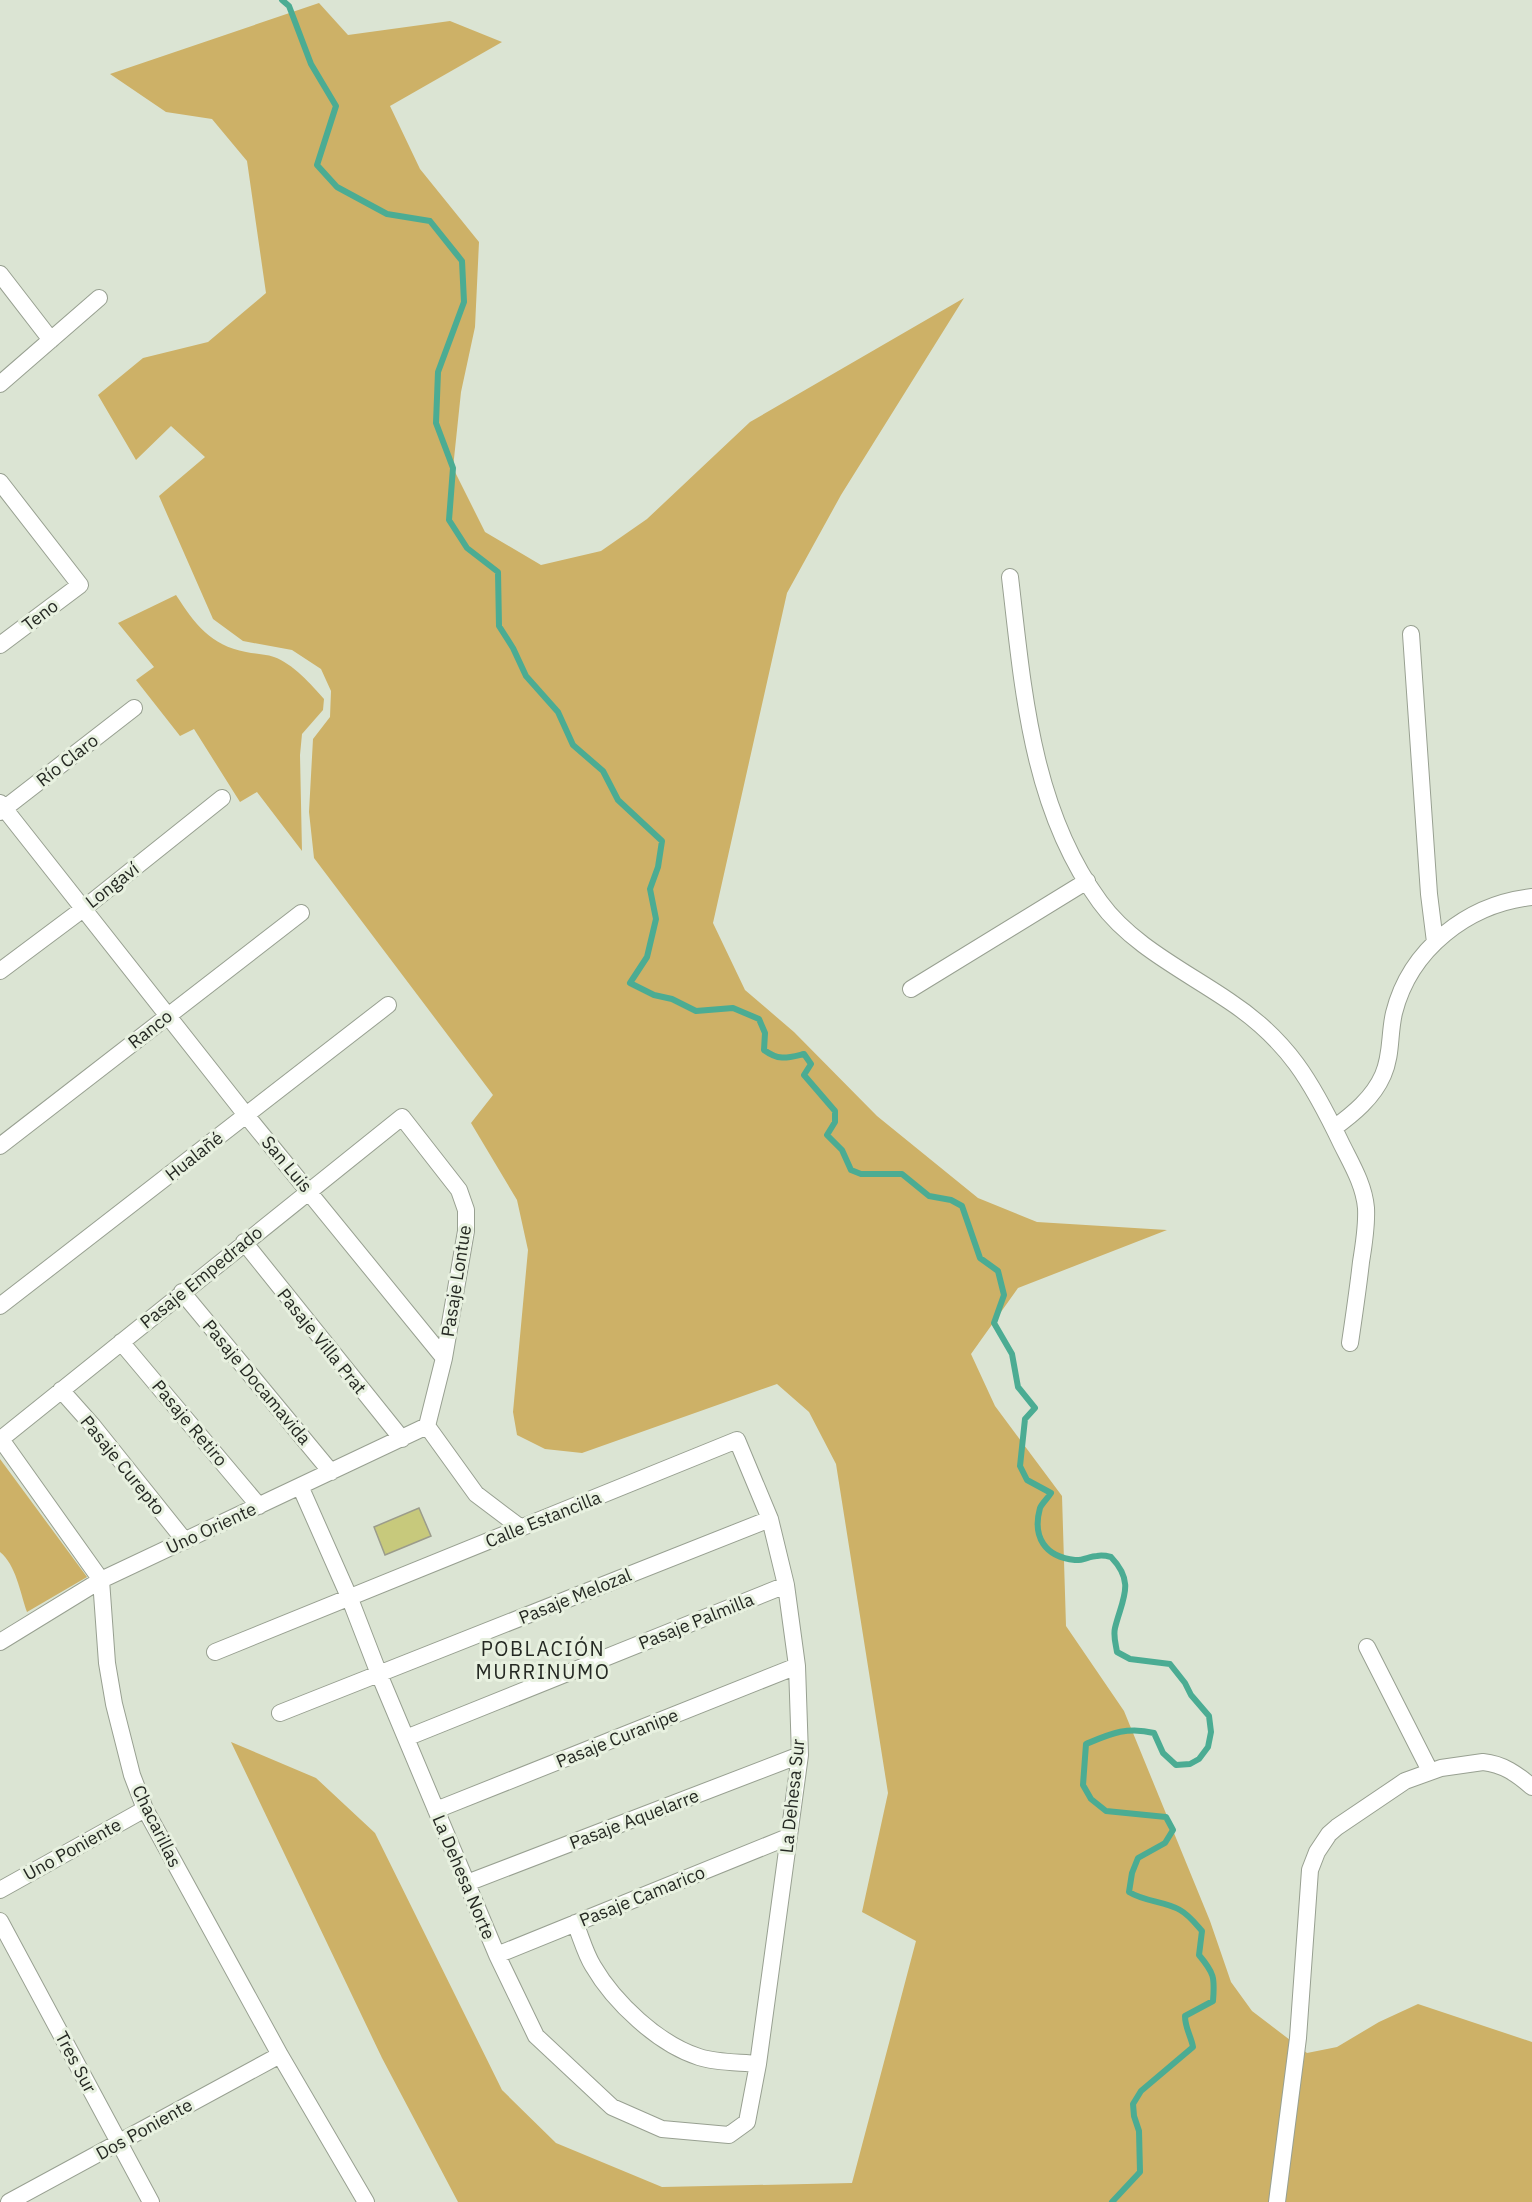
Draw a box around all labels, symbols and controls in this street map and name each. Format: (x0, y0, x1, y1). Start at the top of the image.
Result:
street label: Teno (17, 594, 63, 636)
street label: Río Claro (31, 729, 103, 791)
street label: Longaví (81, 857, 144, 913)
street label: Ranco (123, 1004, 177, 1054)
street label: Hualañé (160, 1126, 228, 1186)
street label: San Luis (257, 1131, 317, 1197)
street label: Pasaje Empedrado (135, 1221, 267, 1333)
street label: Pasaje Lontue (436, 1223, 476, 1339)
street label: Pasaje Villa Prat (272, 1283, 372, 1399)
street label: Pasaje Docamavida (198, 1315, 316, 1450)
street label: Pasaje Retiro (147, 1375, 233, 1471)
street label: Pasaje Curepto (76, 1410, 170, 1520)
street label: Calle Estancilla (482, 1485, 605, 1553)
street label: Uno Oriente (162, 1497, 260, 1559)
street label: Pasaje Melozal (515, 1563, 635, 1629)
street label: Pasaje Palmilla (635, 1587, 757, 1655)
district label: POBLACIÓN MURRINUMO (476, 1635, 611, 1685)
street label: Pasaje Curanipe (552, 1703, 682, 1773)
street label: La Dehesa Sur (775, 1737, 809, 1854)
street label: Chacarillas (127, 1781, 187, 1871)
street label: Pasaje Aquelarre (566, 1784, 702, 1854)
street label: La Dehesa Norte (427, 1811, 501, 1943)
street label: Uno Poniente (19, 1813, 125, 1885)
street label: Pasaje Camarico (576, 1860, 708, 1932)
street label: Tres Sur (50, 2027, 102, 2097)
street label: Dos Poniente (92, 2093, 196, 2165)

